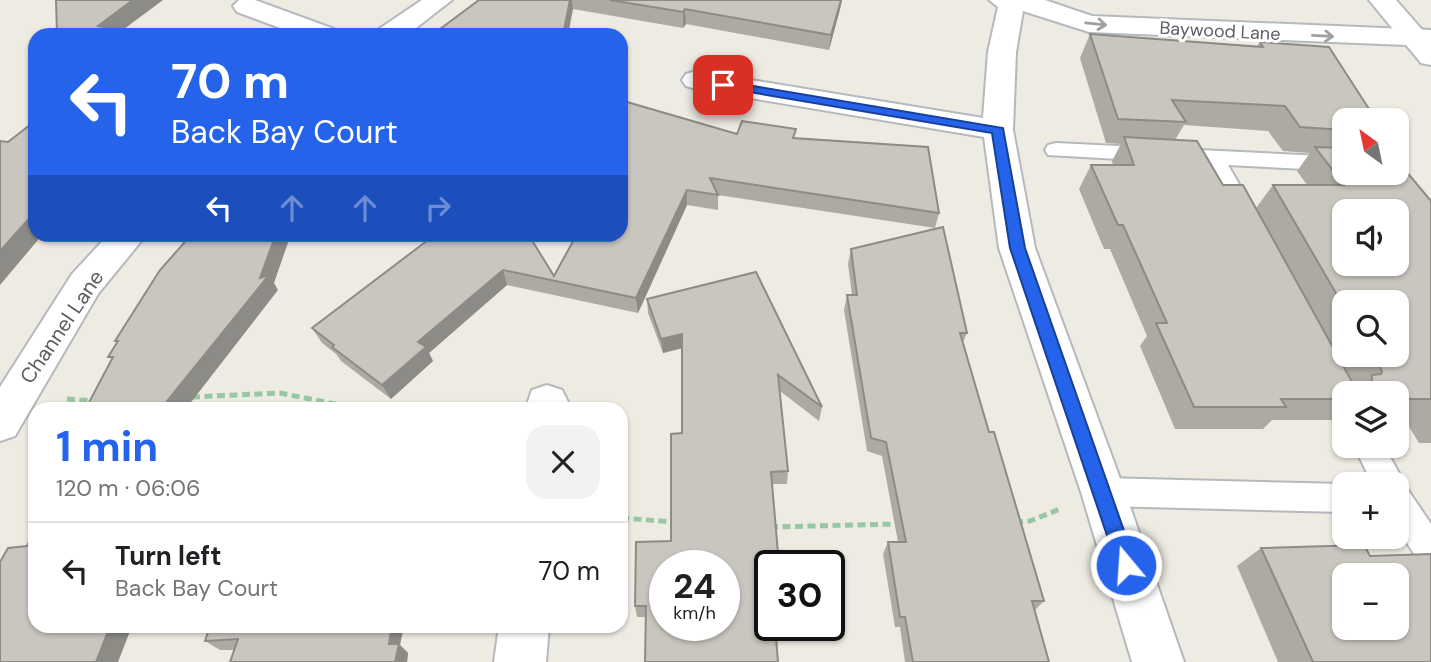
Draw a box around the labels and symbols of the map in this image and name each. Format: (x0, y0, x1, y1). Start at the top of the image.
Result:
street label: Baywood Lane (1159, 16, 1281, 46)
one-way arrow (1084, 18, 1107, 31)
one-way arrow (1311, 29, 1334, 42)
pin (693, 55, 753, 115)
north arrow (1332, 108, 1409, 186)
street label: Channel Lane (14, 265, 110, 389)
position arrow (1089, 528, 1163, 602)
speed limit sign: 30 (754, 550, 845, 641)

